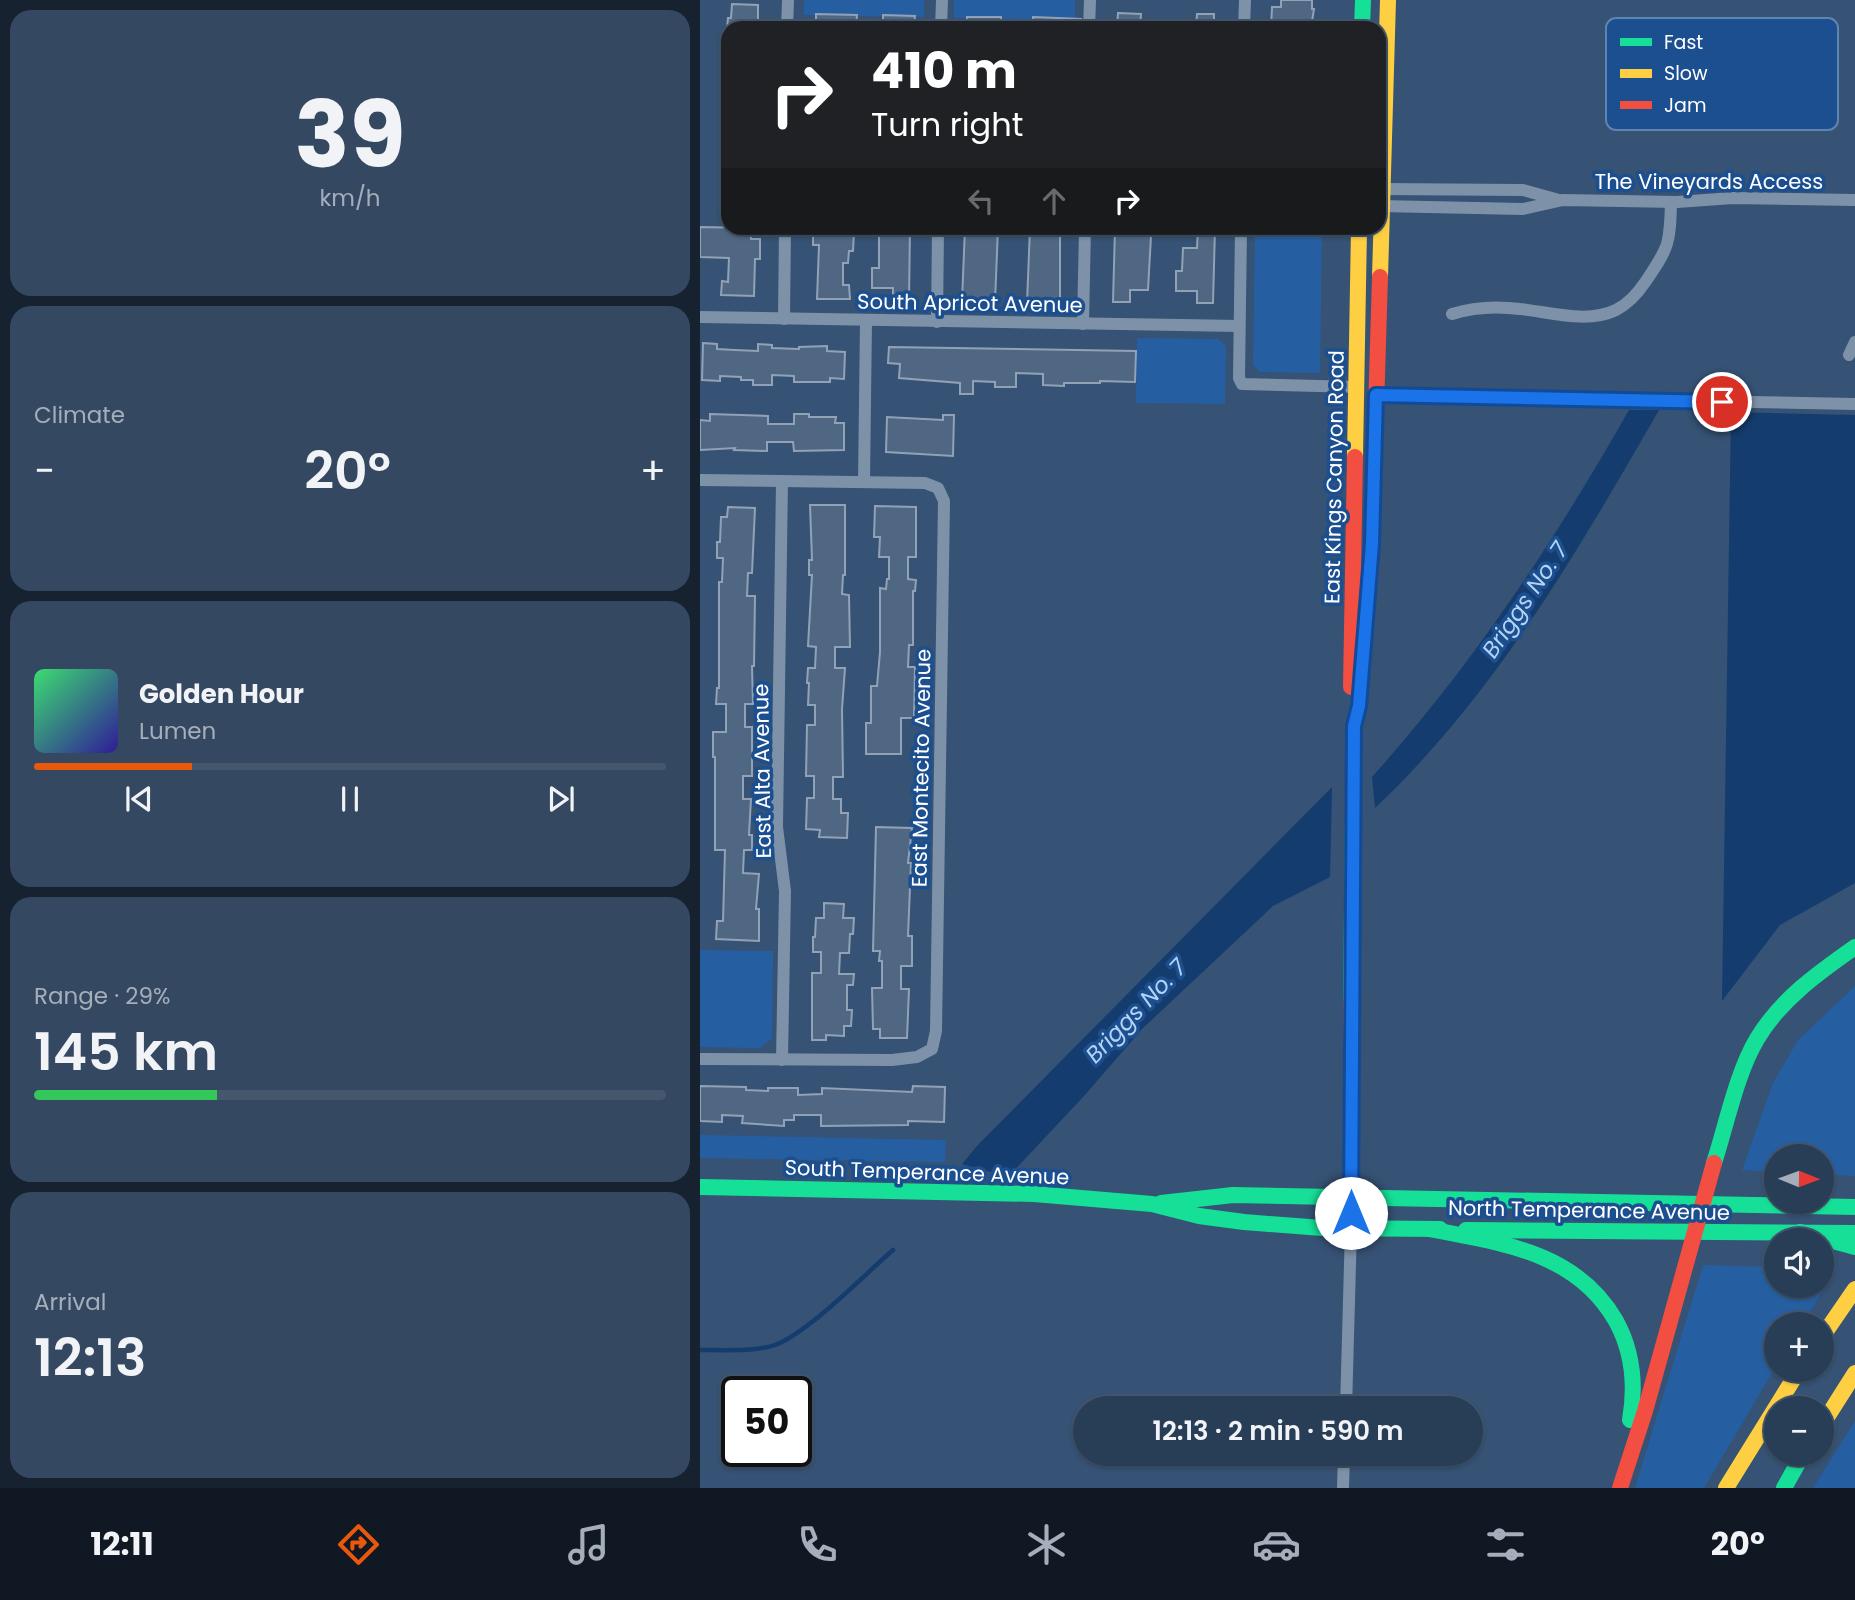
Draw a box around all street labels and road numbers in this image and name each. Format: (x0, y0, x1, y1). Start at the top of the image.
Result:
street label: The Vineyards Access (1595, 167, 1823, 196)
street label: South Apricot Avenue (857, 287, 1083, 319)
street label: East Kings Canyon Road (1317, 350, 1351, 604)
street label: East Montecito Avenue (904, 649, 938, 887)
street label: East Alta Avenue (746, 683, 778, 859)
street label: South Temperance Avenue (784, 1153, 1070, 1191)
street label: North Temperance Avenue (1448, 1193, 1730, 1227)

